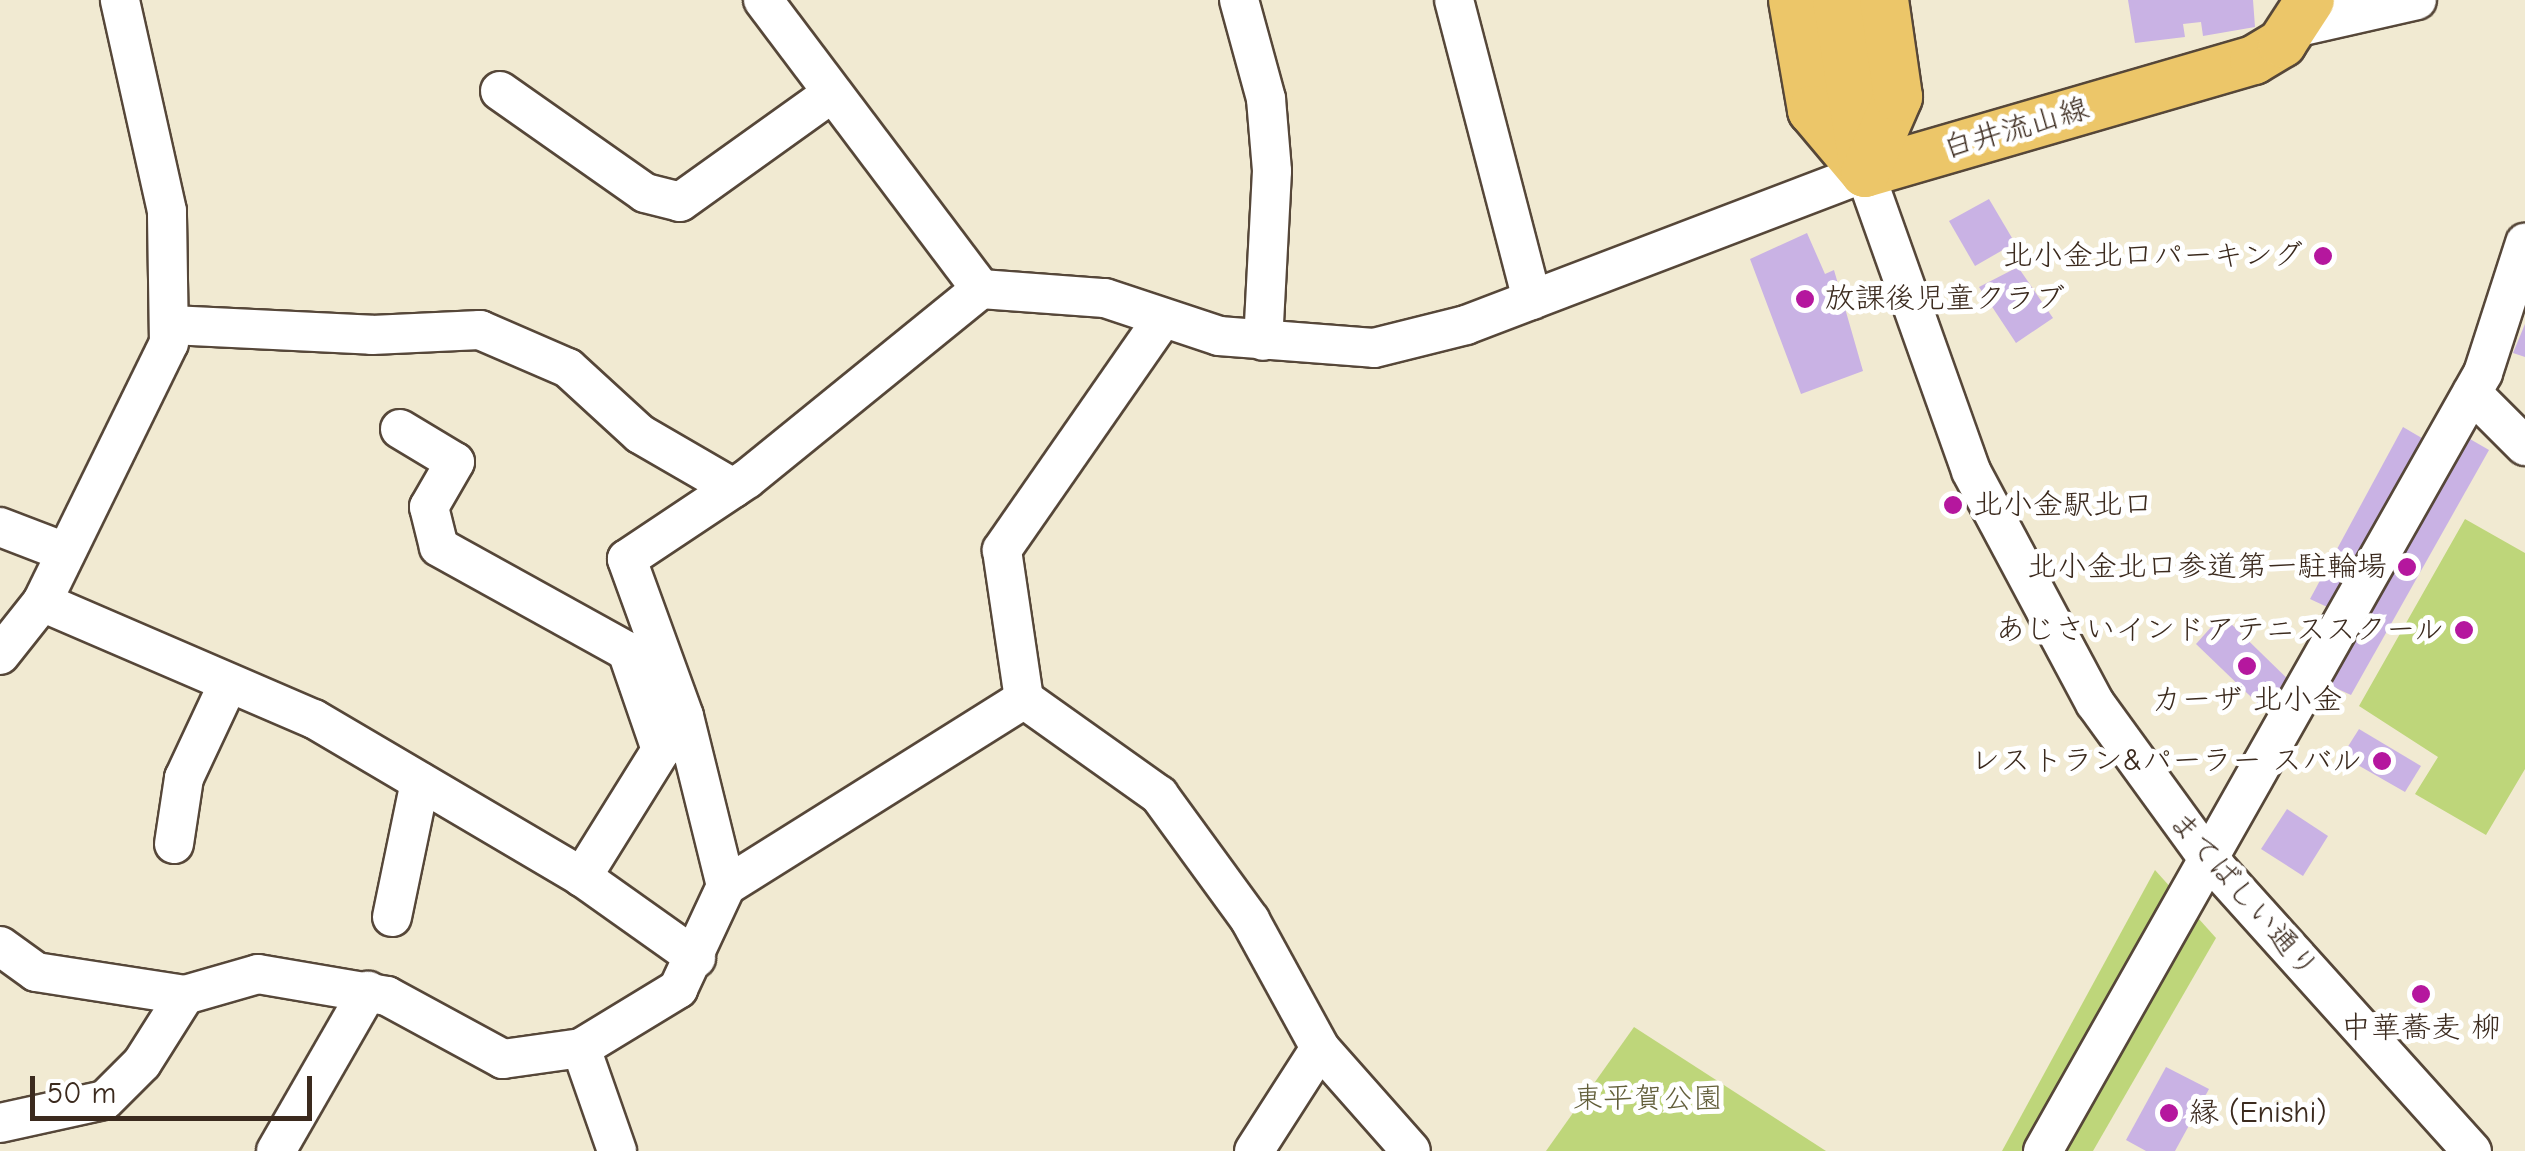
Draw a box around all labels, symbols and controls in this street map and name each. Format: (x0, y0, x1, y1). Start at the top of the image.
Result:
street label: 白井流山線 (1939, 91, 2093, 167)
place label: 北小金北口パーキング (2003, 238, 2303, 274)
marker: 北小金北口パーキング (2312, 245, 2334, 267)
place label: 放課後児童クラブ (1825, 281, 2065, 317)
marker: 放課後児童クラブ (1794, 288, 1816, 310)
place label: 北小金駅北口 (1973, 487, 2153, 523)
marker: 北小金駅北口 (1942, 494, 1964, 516)
place label: 北小金北口参道第一駐輪場 (2027, 549, 2387, 585)
marker: 北小金北口参道第一駐輪場 (2396, 556, 2418, 578)
place label: あじさいインドアテニススクール (1994, 612, 2444, 648)
marker: あじさいインドアテニススクール (2453, 619, 2475, 641)
marker: カーザ 北小金 (2236, 655, 2258, 677)
place label: カーザ 北小金 (2152, 682, 2342, 718)
place label: レストラン&パーラー スバル (1973, 743, 2362, 779)
marker: レストラン&パーラー スバル (2371, 750, 2393, 772)
street label: まてばしい通り (2161, 804, 2325, 986)
marker: 中華蕎麦 柳 (2410, 983, 2432, 1005)
place label: 中華蕎麦 柳 (2341, 1010, 2501, 1046)
scale bar (35, 1056, 318, 1118)
text: 50 m (47, 1076, 116, 1111)
park label: 東平賀公園 (1573, 1081, 1723, 1117)
place label: 縁 (Enishi) (2189, 1095, 2327, 1131)
marker: 縁 (Enishi) (2158, 1102, 2180, 1124)

